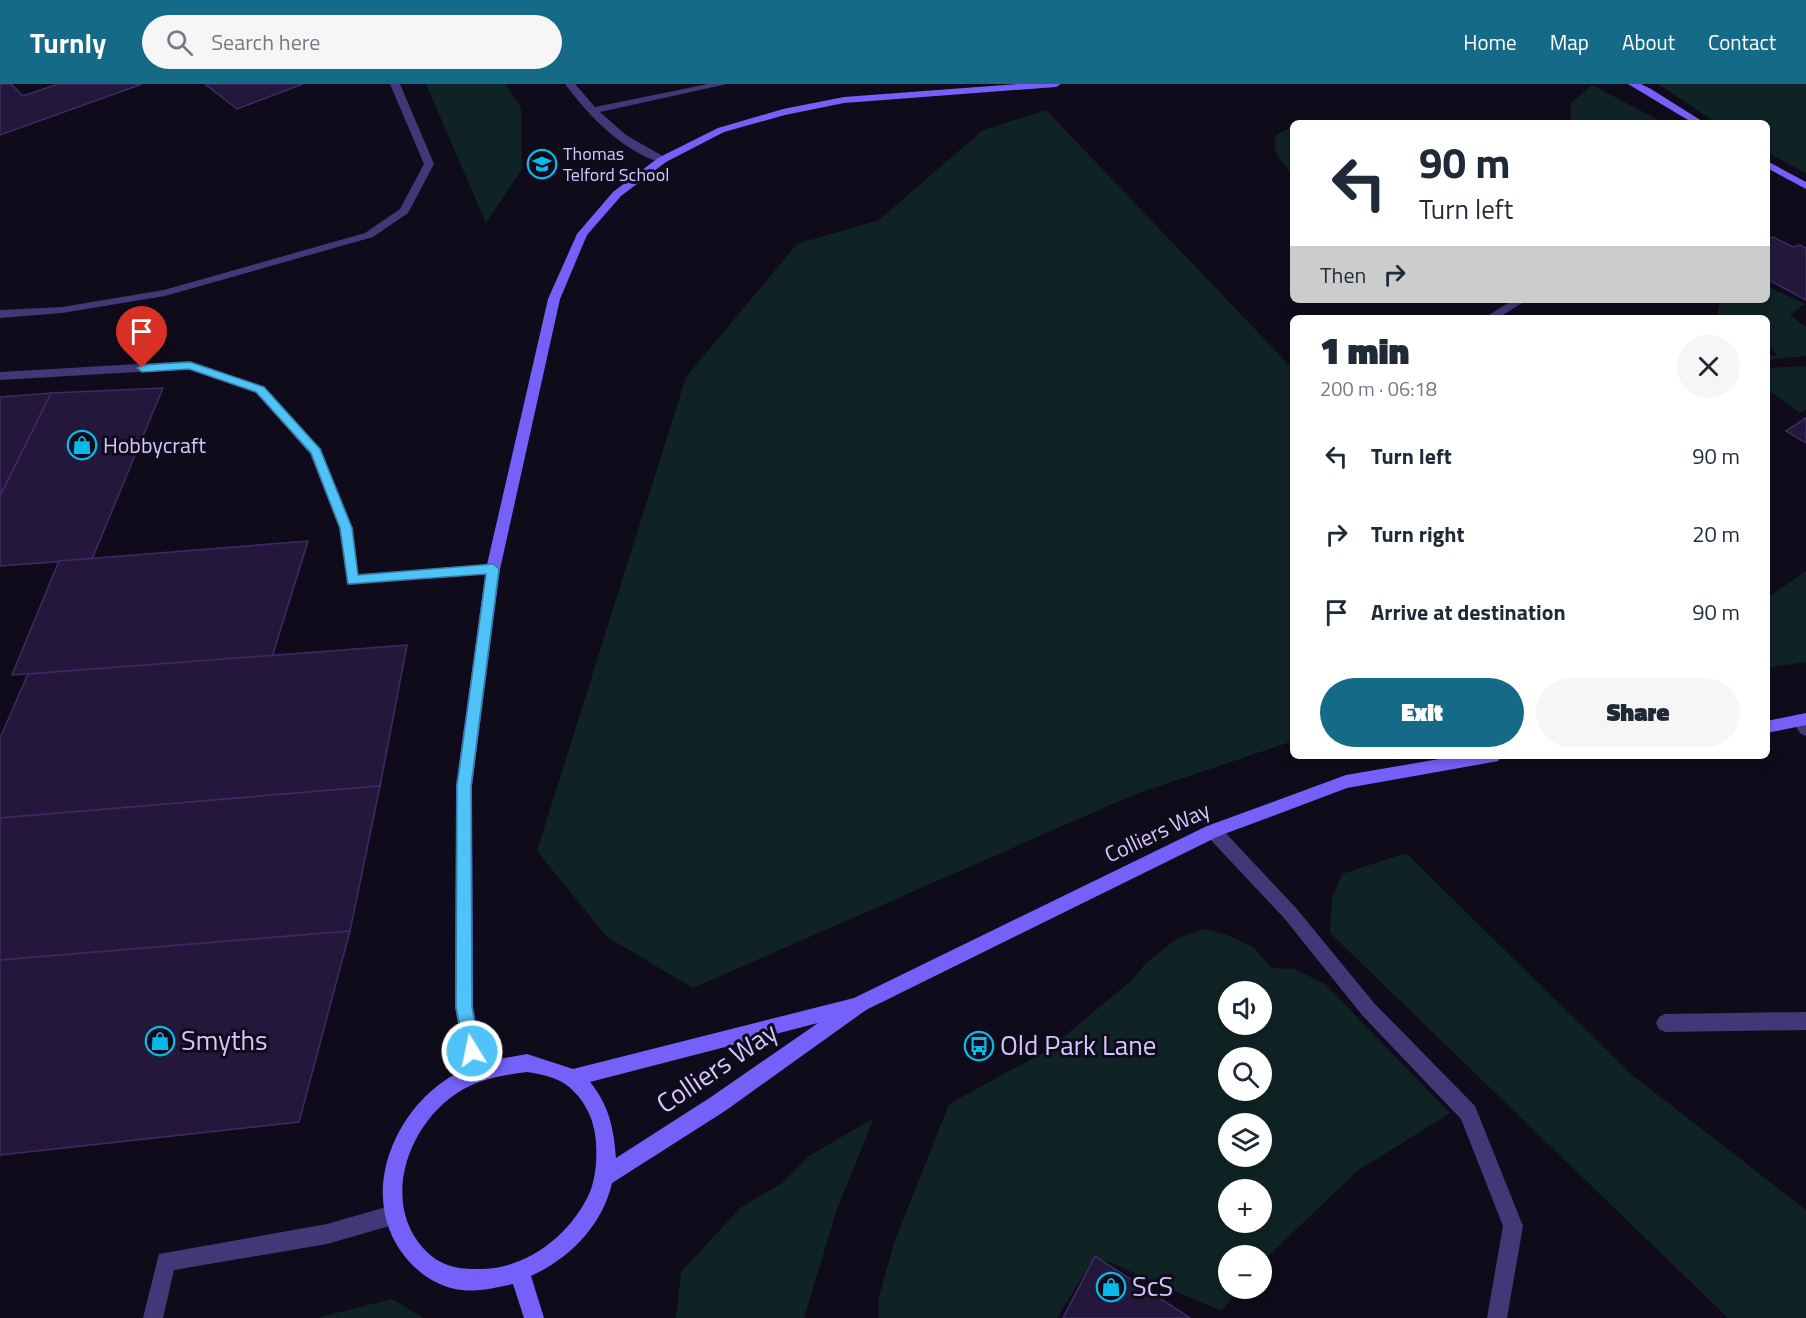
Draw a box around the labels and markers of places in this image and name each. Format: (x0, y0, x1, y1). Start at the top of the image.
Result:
place label: Thomas Telford School (563, 140, 669, 188)
school or university icon: Thomas Telford School (526, 148, 558, 180)
pin (116, 306, 167, 368)
place label: Hobbycraft (103, 428, 206, 462)
shop icon: Hobbycraft (66, 429, 98, 461)
place label: Smyths (181, 1019, 268, 1060)
place label: Old Park Lane (1000, 1024, 1157, 1065)
shop icon: Smyths (144, 1025, 176, 1057)
bus stop icon: Old Park Lane (963, 1030, 995, 1062)
place label: ScS (1132, 1265, 1173, 1306)
shop icon: ScS (1095, 1271, 1127, 1303)

